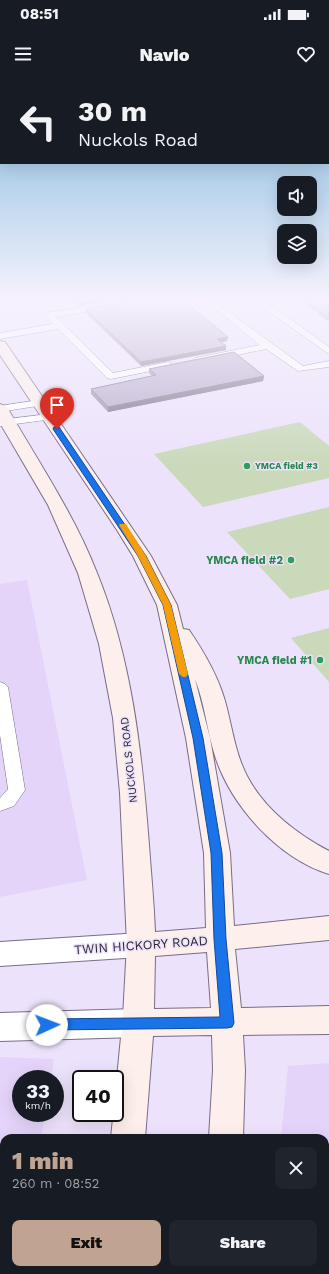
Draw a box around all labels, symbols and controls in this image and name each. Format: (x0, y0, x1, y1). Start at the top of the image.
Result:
text: 08:51 (20, 5, 59, 23)
icon: menu (12, 43, 34, 65)
icon: heart (295, 43, 317, 65)
text: Navio (140, 44, 189, 65)
text: 30 m (78, 95, 147, 128)
icon: left (12, 96, 64, 148)
text: Nuckols Road (78, 129, 198, 150)
map controls (277, 176, 317, 264)
button: sound (277, 176, 317, 216)
button: layers (277, 224, 317, 264)
pin (40, 388, 74, 429)
icon: arrive (46, 394, 68, 416)
marker: YMCA field #3 (242, 461, 252, 471)
place label: YMCA field #3 (255, 461, 318, 471)
place label: YMCA field #2 (206, 554, 283, 567)
marker: YMCA field #2 (286, 555, 296, 565)
place label: YMCA field #1 (237, 654, 312, 667)
marker: YMCA field #1 (315, 655, 325, 665)
street label: NUCKOLS ROAD (118, 716, 140, 804)
street label: TWIN HICKORY ROAD (74, 933, 208, 957)
position arrow (26, 1004, 68, 1046)
speed limit sign: 40 (72, 1070, 124, 1122)
text: 33 (26, 1079, 50, 1103)
text: km/h (25, 1100, 51, 1111)
text: 1 min (12, 1147, 74, 1175)
button: close (275, 1147, 317, 1189)
text: 260 m · 08:52 (12, 1176, 99, 1191)
button: Exit (12, 1220, 161, 1266)
button: Share (169, 1220, 317, 1266)

